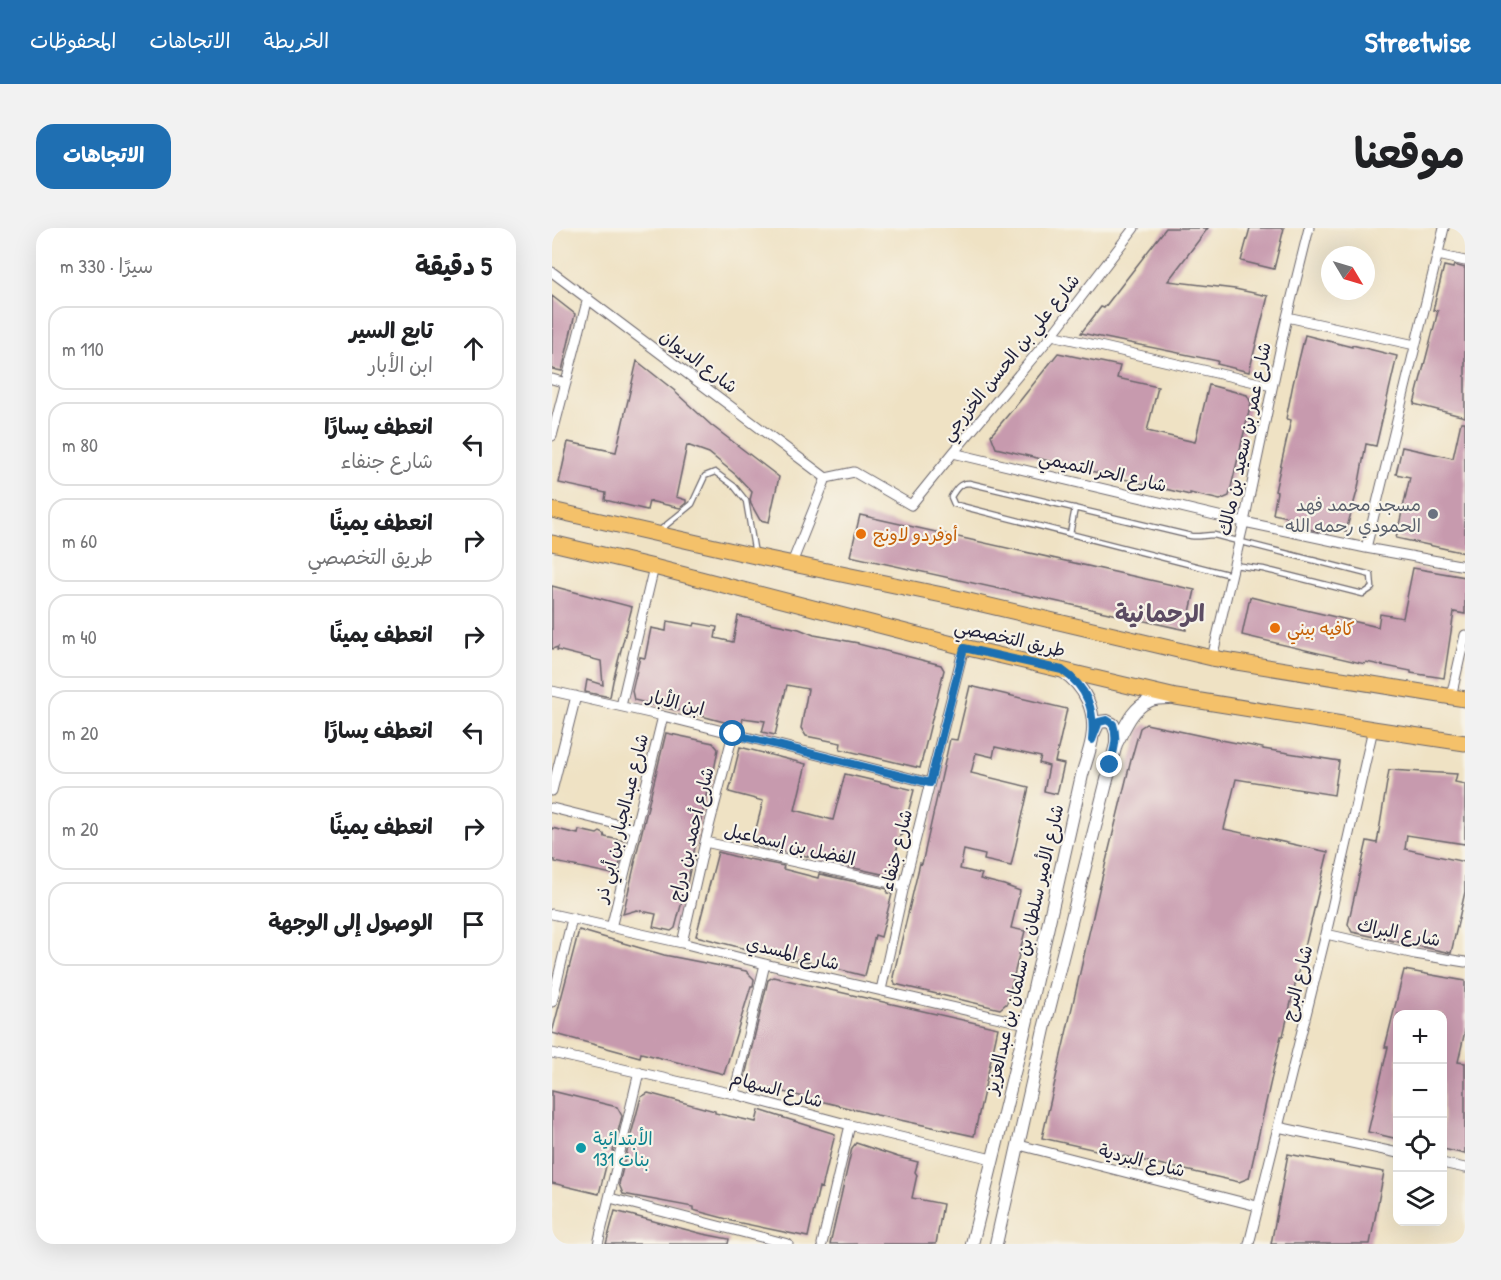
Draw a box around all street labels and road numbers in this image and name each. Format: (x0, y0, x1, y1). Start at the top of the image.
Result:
street label: شارع علي بن الحسن الخزرجي (935, 268, 1088, 448)
street label: شارع الديوان (655, 323, 743, 399)
street label: شارع عمر بن سعيد بن مالك (1211, 340, 1277, 538)
street label: شارع الحر التميمي (1036, 444, 1169, 502)
street label: طريق التخصصي (951, 613, 1068, 667)
street label: ابن الأبار (643, 682, 707, 721)
street label: شارع عبدالجبار بن أبي ذر (587, 731, 658, 908)
street label: شارع أحمد بن دراج (662, 764, 720, 904)
street label: شارع الأمير سلطان بن سلمان بن عبدالعزيز (978, 802, 1070, 1098)
street label: شارع جنفاء (874, 807, 918, 893)
street label: الفضل بن إسماعيل (722, 817, 858, 871)
street label: شارع البراك (1355, 912, 1443, 952)
street label: شارع المسدي (744, 930, 842, 977)
street label: شارع البرج (1276, 942, 1318, 1024)
street label: شارع السهام (728, 1065, 826, 1115)
street label: شارع البردية (1096, 1137, 1188, 1183)

